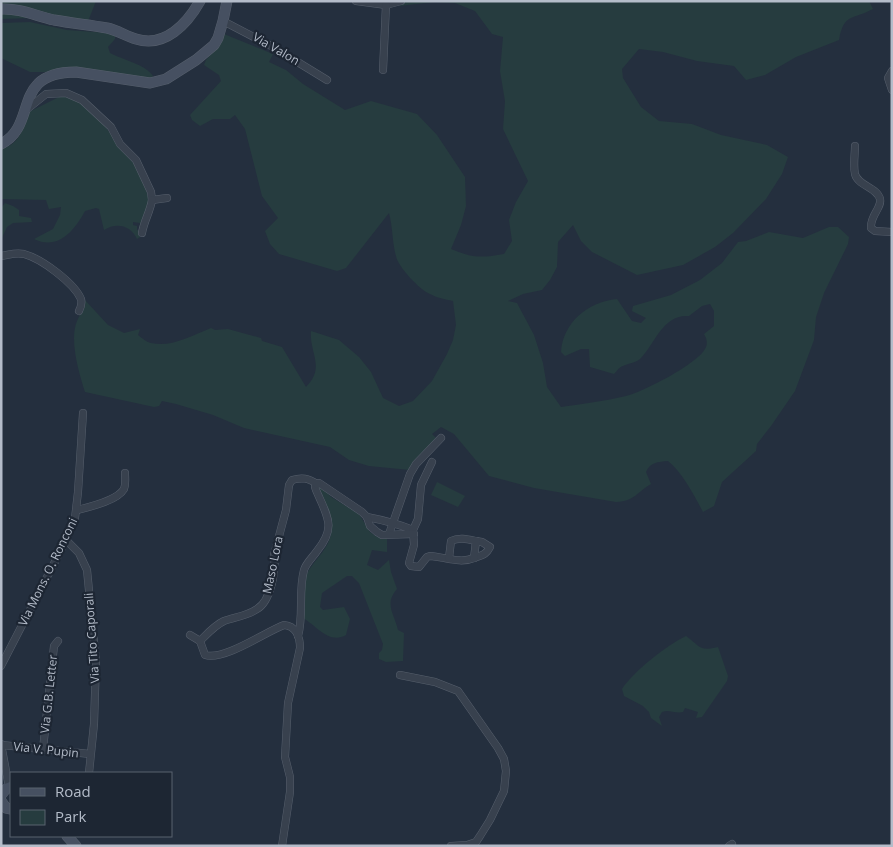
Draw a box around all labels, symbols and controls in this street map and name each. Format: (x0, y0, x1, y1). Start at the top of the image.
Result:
street label: Via Valon (250, 28, 303, 69)
street label: Via Mons. O. Ronconi (14, 515, 81, 629)
street label: Maso Lora (258, 534, 287, 595)
street label: Via Tito Caporali (80, 592, 103, 684)
street label: Via G.B. Letter (36, 654, 61, 734)
street label: Via V. Pupin (12, 738, 80, 761)
legend (10, 772, 172, 837)
text: Road (55, 781, 91, 801)
text: Park (55, 806, 86, 826)

